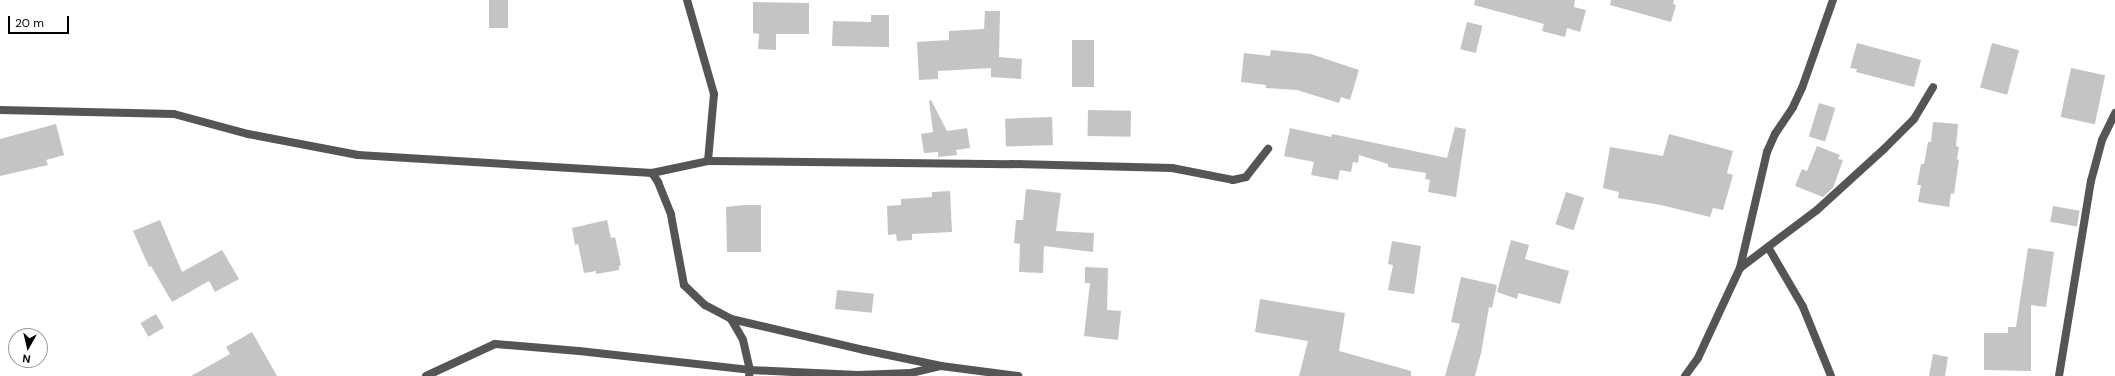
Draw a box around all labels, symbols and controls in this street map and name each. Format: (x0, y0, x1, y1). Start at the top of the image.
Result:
scale bar (10, 8, 71, 34)
text: 20 m (15, 15, 44, 31)
north arrow (8, 328, 48, 368)
text: N (22, 351, 31, 366)

